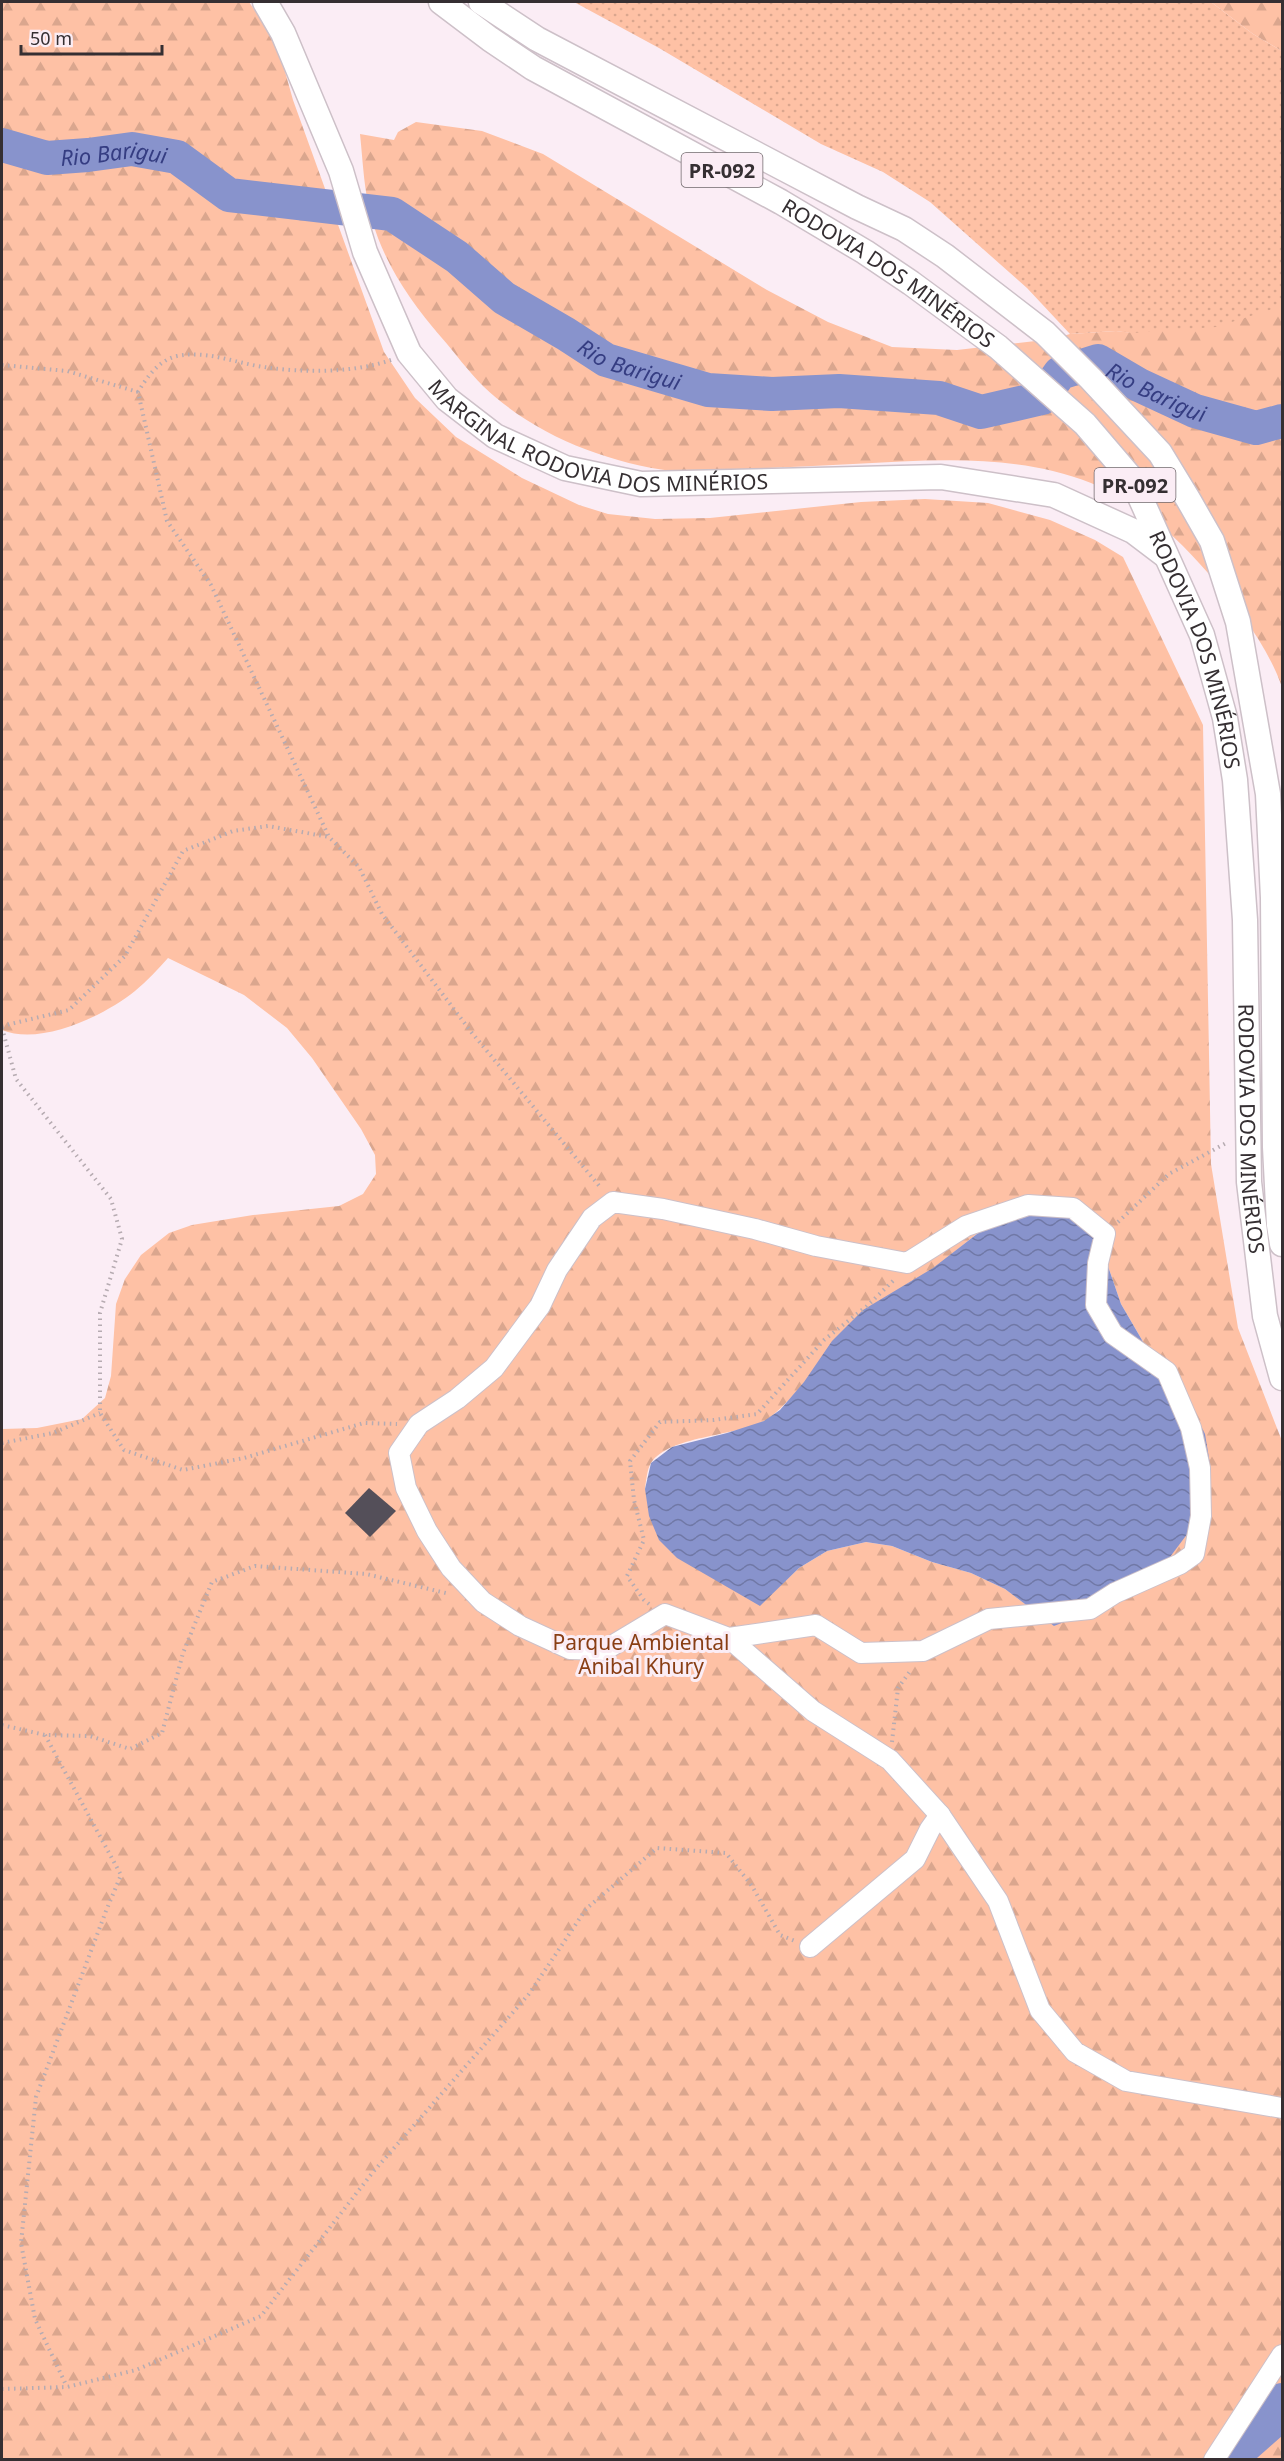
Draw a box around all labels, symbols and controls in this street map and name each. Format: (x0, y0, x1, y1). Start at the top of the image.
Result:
scale bar (21, 18, 162, 56)
text: 50 m (30, 26, 72, 50)
water label: Rio Barigui (59, 134, 170, 172)
road number: PR-092 (682, 153, 762, 187)
street label: RODOVIA DOS MINÉRIOS (777, 192, 1000, 354)
water label: Rio Barigui (573, 331, 685, 396)
water label: Rio Barigui (1101, 354, 1210, 429)
street label: MARGINAL RODOVIA DOS MINÉRIOS (422, 373, 768, 499)
road number: PR-092 (1094, 468, 1176, 502)
street label: RODOVIA DOS MINÉRIOS (1143, 526, 1247, 771)
street label: RODOVIA DOS MINÉRIOS (1232, 1003, 1271, 1255)
park label: Parque Ambiental Anibal Khury (553, 1628, 729, 1680)

